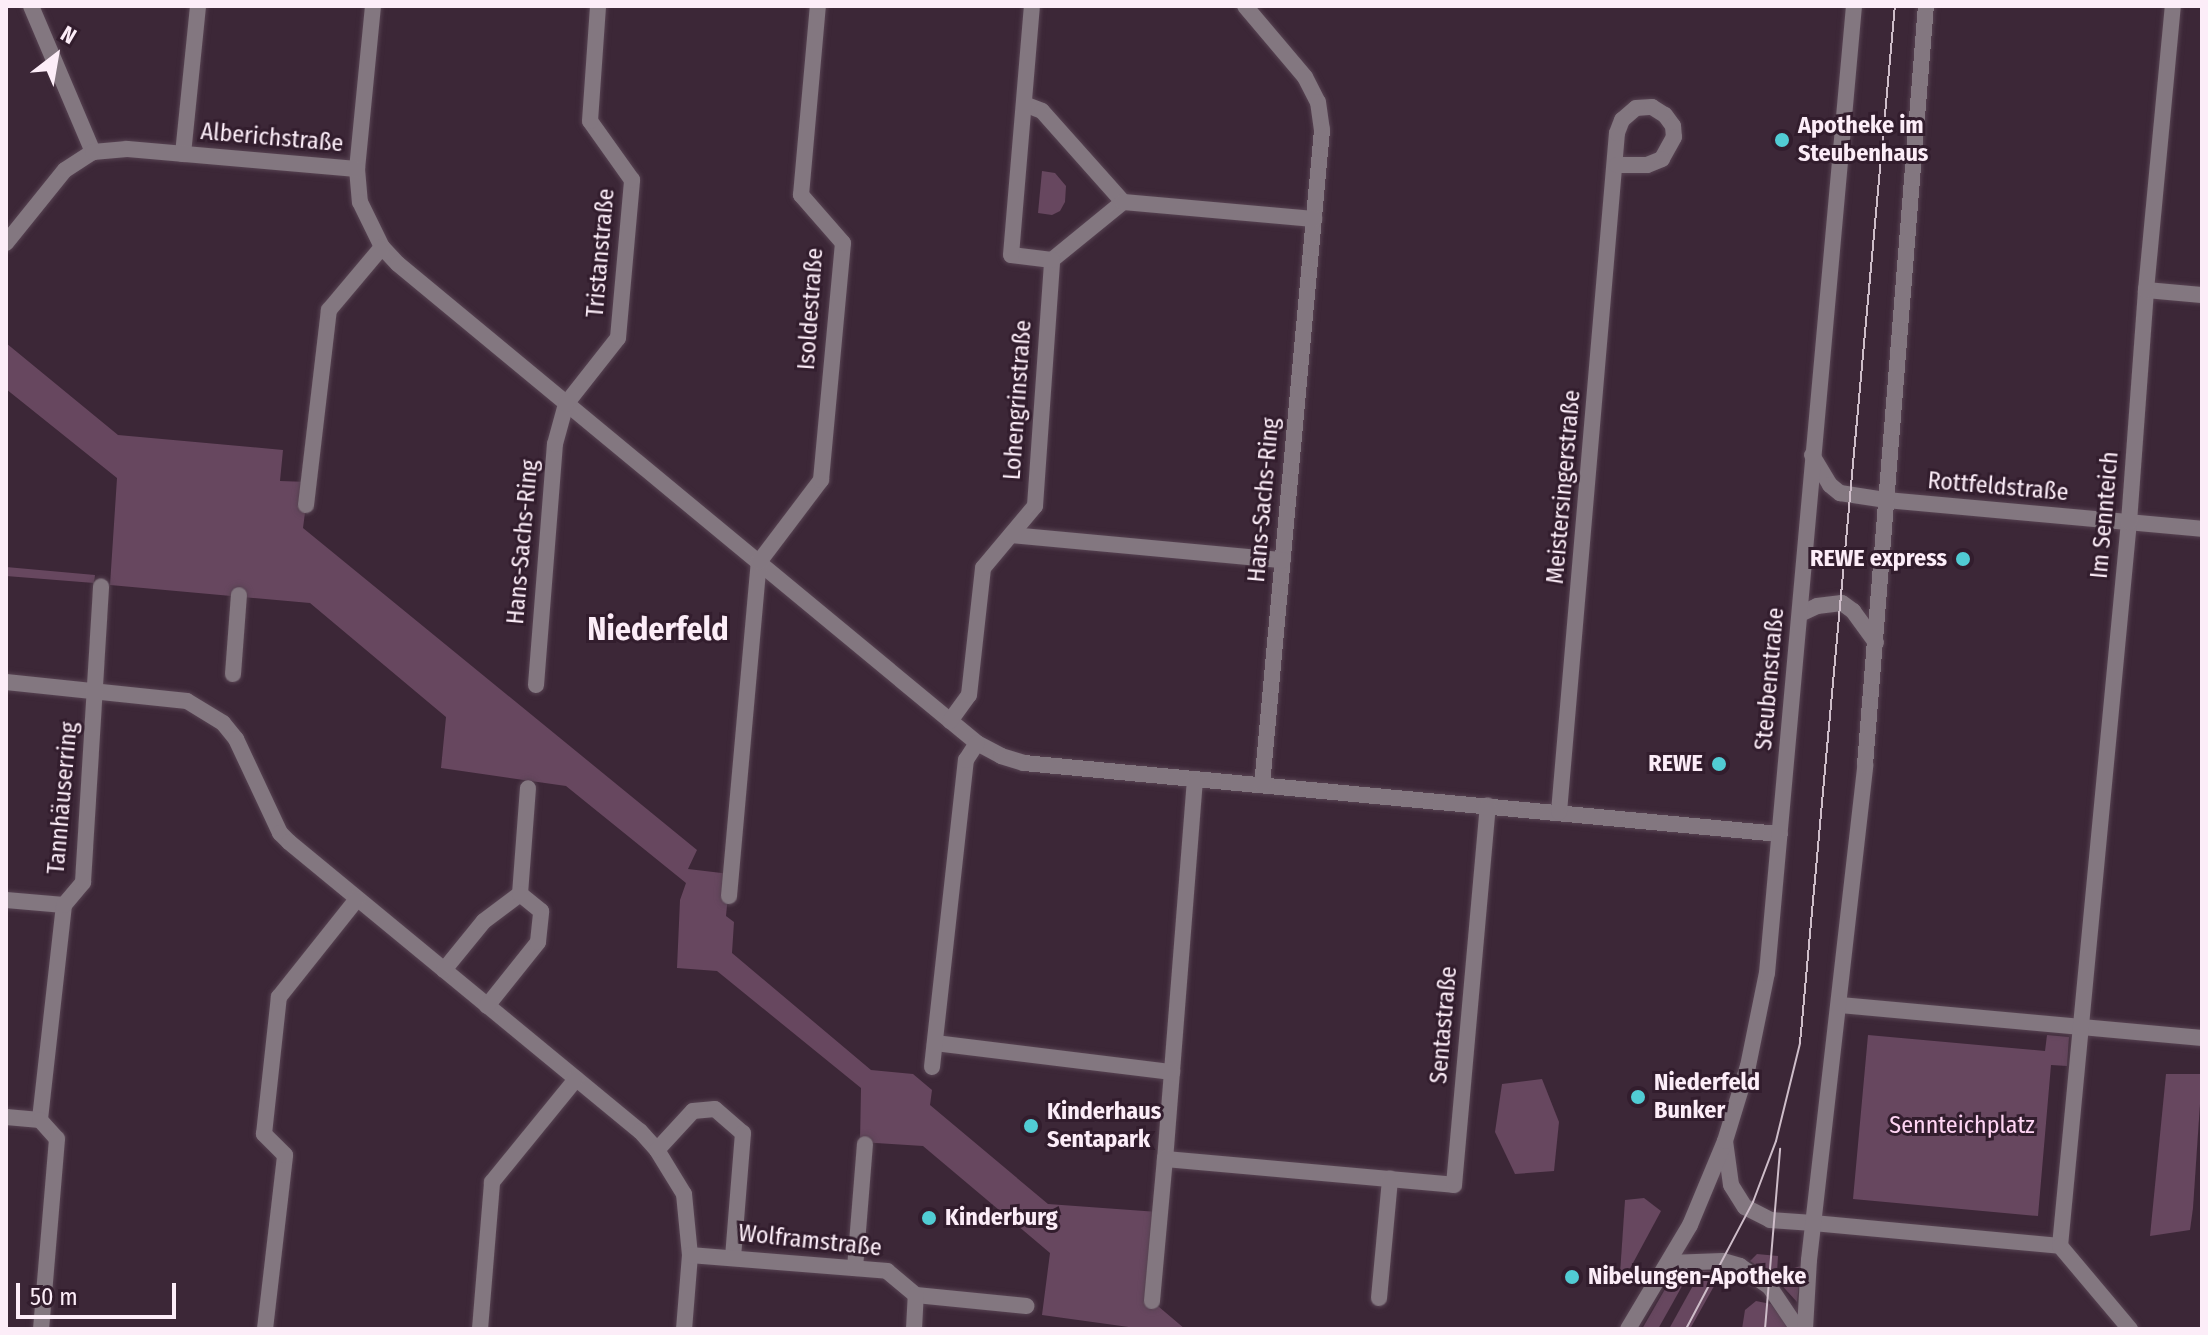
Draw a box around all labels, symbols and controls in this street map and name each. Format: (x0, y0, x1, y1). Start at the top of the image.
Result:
north arrow (16, 16, 96, 96)
text: N (56, 20, 81, 50)
place label: Apotheke im Steubenhaus (1798, 112, 1928, 168)
street label: Alberichstraße (199, 117, 345, 159)
marker: Apotheke im Steubenhaus (1773, 131, 1791, 149)
street label: Tristanstraße (581, 187, 621, 319)
street label: Isoldestraße (792, 247, 830, 371)
street label: Lohengrinstraße (998, 319, 1038, 481)
street label: Meistersingerstraße (1541, 389, 1587, 585)
street label: Hans-Sachs-Ring (1242, 416, 1286, 584)
street label: Im Sennteich (2085, 450, 2125, 580)
street label: Hans-Sachs-Ring (501, 458, 545, 626)
street label: Rottfeldstraße (1926, 466, 2070, 508)
place label: REWE express (1810, 545, 1947, 573)
marker: REWE express (1954, 550, 1972, 568)
street label: Steubenstraße (1749, 606, 1791, 752)
district label: Niederfeld (587, 610, 729, 648)
street label: Tannhäuserring (42, 721, 84, 875)
place label: REWE (1648, 750, 1703, 778)
marker: REWE (1710, 755, 1728, 773)
street label: Sentastraße (1425, 965, 1463, 1085)
place label: Niederfeld Bunker (1654, 1069, 1760, 1125)
marker: Niederfeld Bunker (1629, 1088, 1647, 1106)
place label: Kinderhaus Sentapark (1047, 1098, 1161, 1154)
park label: Sennteichplatz (1889, 1112, 2035, 1140)
marker: Kinderhaus Sentapark (1022, 1117, 1040, 1135)
place label: Kinderburg (945, 1204, 1058, 1232)
marker: Kinderburg (920, 1209, 938, 1227)
street label: Wolframstraße (737, 1219, 883, 1263)
place label: Nibelungen-Apotheke (1588, 1263, 1806, 1291)
scale bar (20, 1267, 180, 1317)
marker: Nibelungen-Apotheke (1563, 1268, 1581, 1286)
text: 50 m (30, 1283, 78, 1311)

